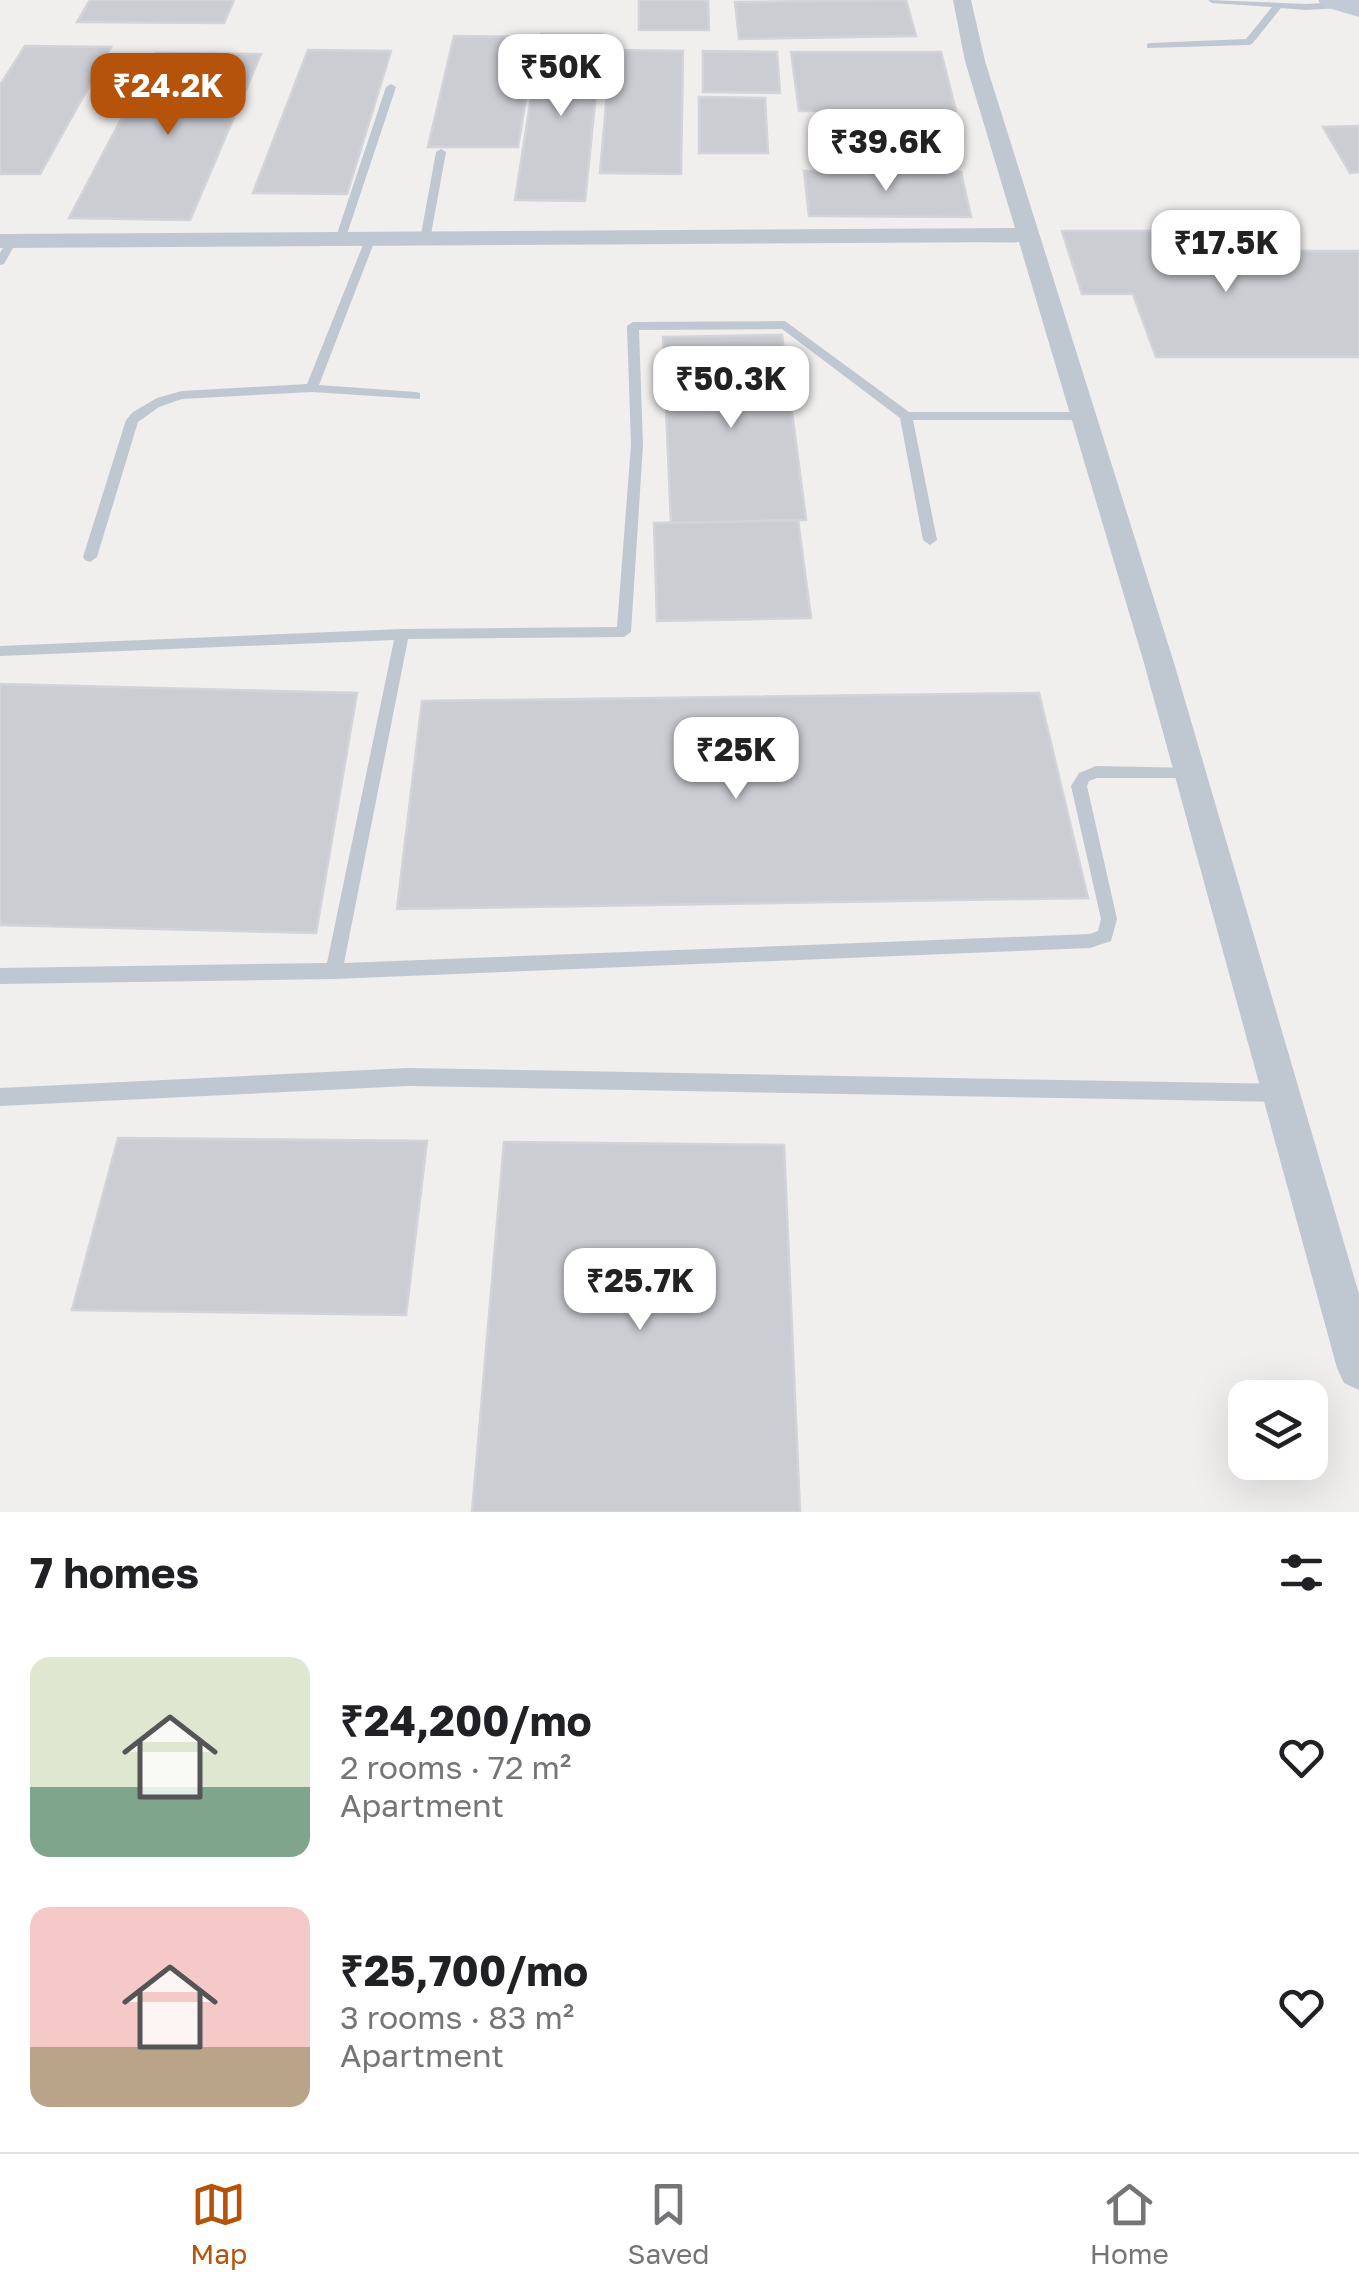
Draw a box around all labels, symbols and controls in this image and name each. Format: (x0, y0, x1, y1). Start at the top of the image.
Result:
pin: ₹50K (502, 34, 620, 119)
text: ₹50K (520, 47, 602, 85)
pin: ₹24.2K (87, 53, 249, 138)
text: ₹24.2K (113, 66, 223, 104)
pin: ₹39.6K (805, 109, 967, 194)
text: ₹39.6K (830, 122, 942, 160)
pin: ₹17.5K (1145, 210, 1307, 295)
text: ₹17.5K (1173, 223, 1279, 261)
pin: ₹50.3K (650, 346, 812, 431)
text: ₹50.3K (675, 359, 787, 397)
pin: ₹25K (677, 717, 795, 802)
text: ₹25K (696, 730, 776, 768)
pin: ₹25.7K (559, 1248, 721, 1333)
text: ₹25.7K (586, 1261, 694, 1299)
map controls (1228, 1380, 1328, 1480)
button: layers (1228, 1380, 1328, 1480)
icon: filters (1274, 1545, 1329, 1600)
text: 7 homes (30, 1547, 199, 1597)
text: ₹24,200/mo (340, 1695, 592, 1745)
icon: home (110, 1697, 230, 1817)
icon: heart (1274, 1730, 1329, 1785)
text: 2 rooms · 72 m² (340, 1748, 571, 1786)
text: Apartment (340, 1786, 504, 1824)
text: ₹25,700/mo (340, 1945, 588, 1995)
icon: home (110, 1947, 230, 2067)
icon: heart (1274, 1980, 1329, 2035)
text: 3 rooms · 83 m² (340, 1998, 574, 2036)
text: Apartment (340, 2036, 504, 2074)
tab: Map (190, 2177, 247, 2270)
tab: Saved (628, 2177, 709, 2270)
tab: Home (1090, 2177, 1169, 2270)

